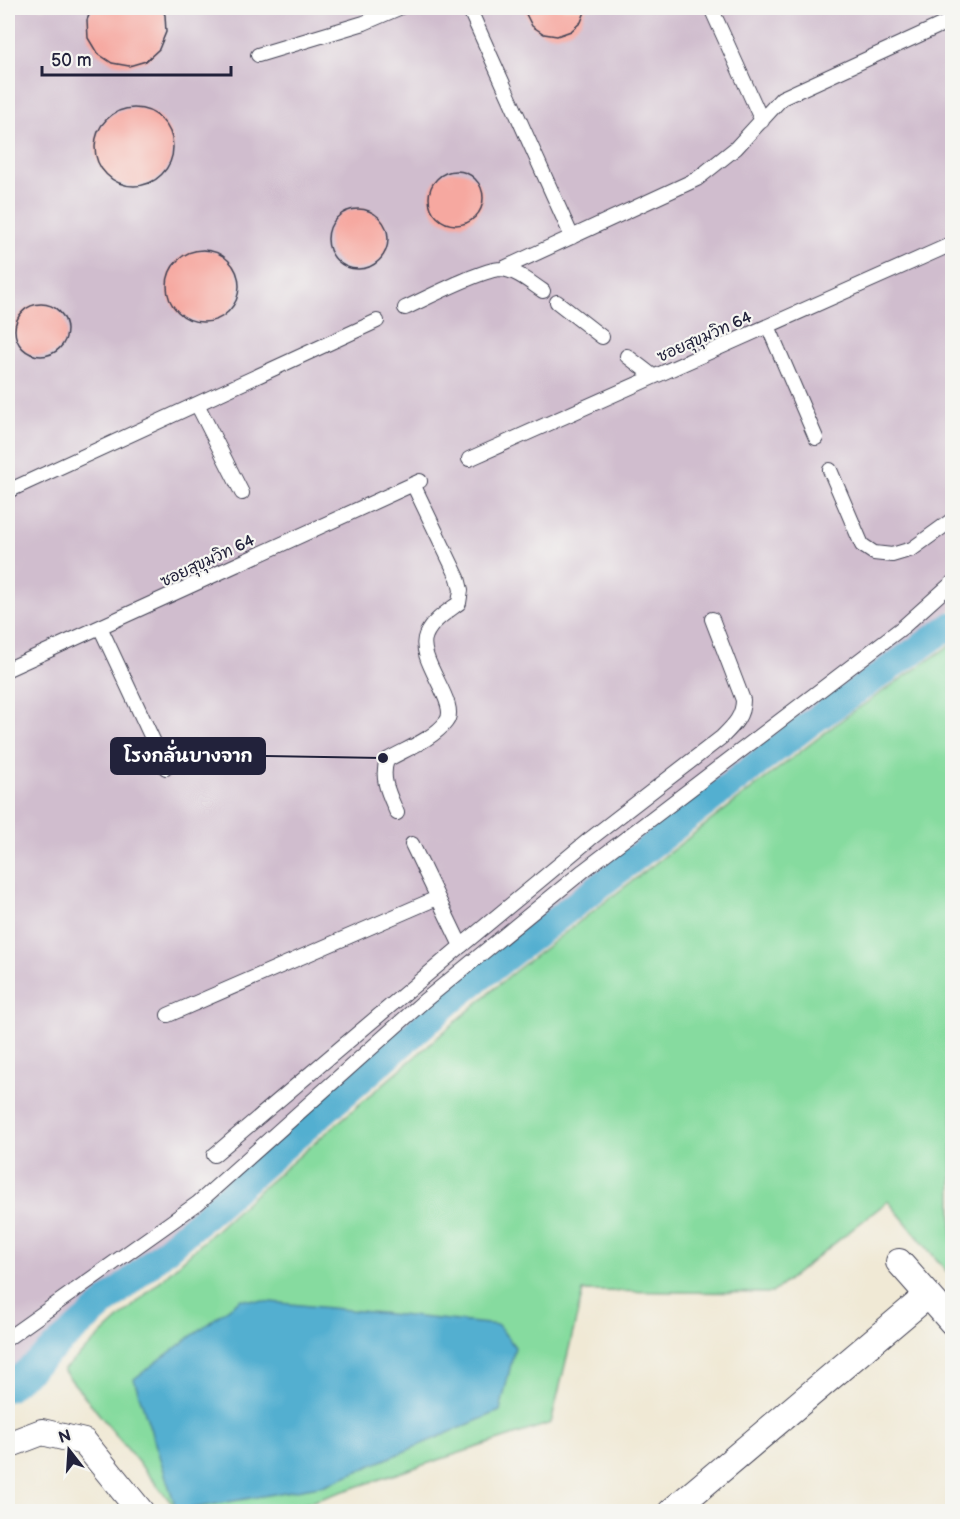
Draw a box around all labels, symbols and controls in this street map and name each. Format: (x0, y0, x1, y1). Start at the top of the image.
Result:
scale bar (42, 39, 231, 77)
text: 50 m (51, 50, 92, 71)
street label: ซอยสุขุมวิท 64 (654, 306, 756, 369)
street label: ซอยสุขุมวิท 64 (157, 529, 259, 593)
callout: โรงกลั่นบางจาก (111, 738, 265, 774)
text: โรงกลั่นบางจาก (123, 739, 253, 767)
north arrow (39, 1420, 99, 1480)
text: N (57, 1426, 74, 1448)

